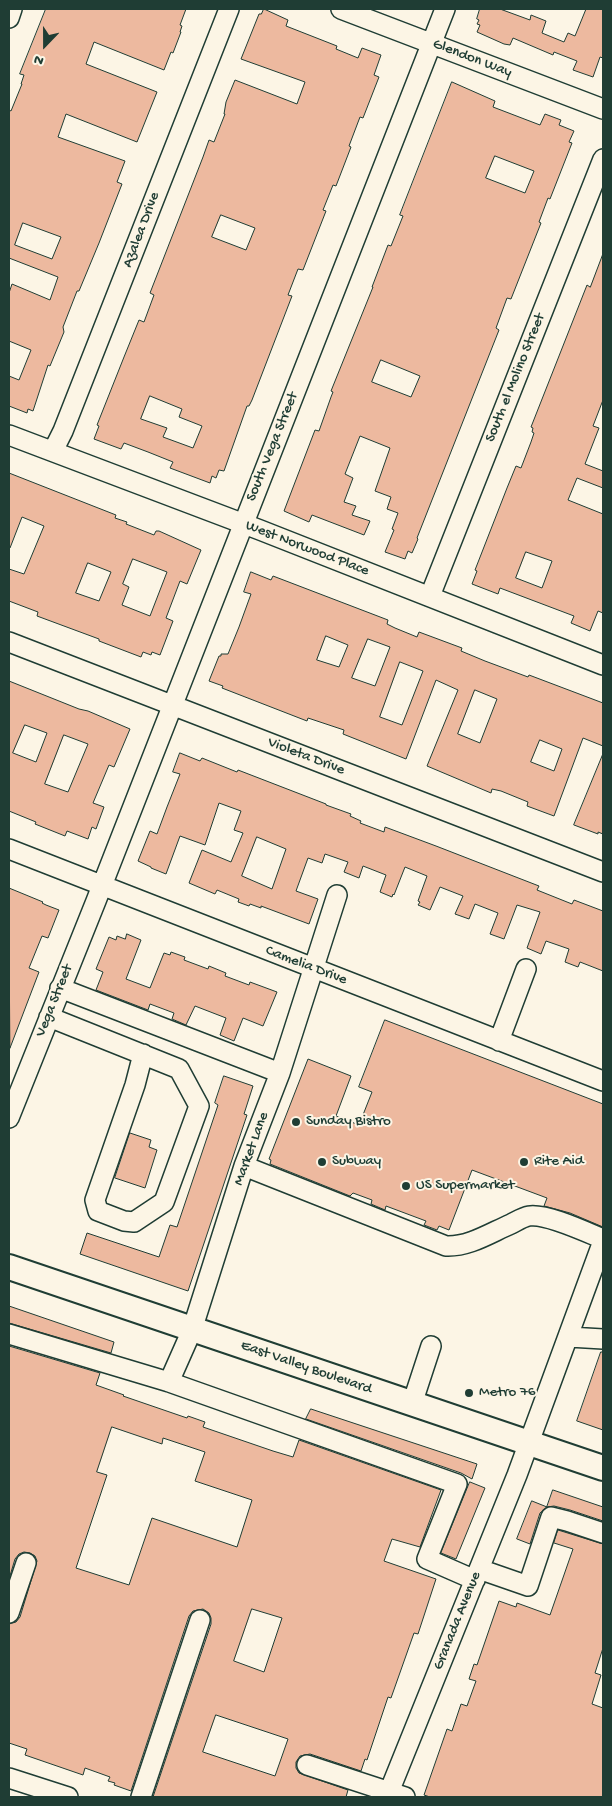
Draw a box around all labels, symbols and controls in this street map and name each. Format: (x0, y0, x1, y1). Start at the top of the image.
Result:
north arrow (20, 20, 70, 70)
street label: Glendon Way (430, 36, 514, 82)
text: N (32, 50, 47, 69)
street label: Azalea Drive (119, 190, 165, 270)
street label: South el Molino Street (482, 311, 550, 445)
street label: South Vega Street (243, 390, 303, 504)
street label: West Norwood Place (243, 517, 371, 581)
street label: Violeta Drive (265, 734, 347, 780)
street label: Camelia Drive (263, 942, 349, 990)
street label: Vega Street (32, 962, 78, 1040)
street label: Market Lane (230, 1110, 274, 1188)
place label: Sunday Bistro (306, 1113, 391, 1131)
marker: Sunday Bistro (290, 1116, 302, 1128)
place label: Subway (332, 1153, 381, 1171)
place label: Rite Aid (534, 1153, 583, 1171)
marker: Subway (316, 1156, 328, 1168)
marker: Rite Aid (518, 1156, 530, 1168)
place label: US Supermarket (416, 1177, 514, 1195)
marker: US Supermarket (400, 1180, 412, 1192)
street label: East Valley Boulevard (238, 1337, 374, 1399)
place label: Metro 76 (479, 1384, 535, 1402)
marker: Metro 76 (463, 1387, 475, 1399)
street label: Granada Avenue (430, 1569, 486, 1673)

